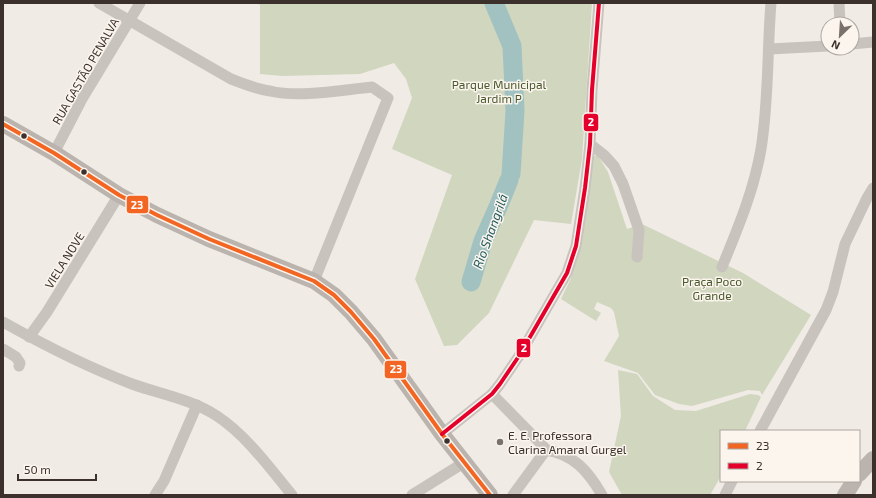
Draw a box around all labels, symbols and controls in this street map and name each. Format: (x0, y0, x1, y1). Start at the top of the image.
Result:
street label: RUA GASTÃO PENALVA (49, 15, 121, 127)
north arrow (820, 16, 860, 56)
text: N (829, 38, 842, 53)
park label: Parque Municipal Jardim P (452, 77, 547, 105)
line badge: 2 (583, 113, 599, 132)
text: 2 (588, 115, 594, 128)
unlabelled marker (19, 131, 29, 141)
unlabelled marker (79, 167, 89, 177)
water label: Rio Shangrilá (469, 191, 511, 271)
line badge: 23 (126, 195, 149, 214)
text: 23 (131, 198, 143, 211)
street label: VIELA NOVE (41, 229, 87, 291)
park label: Praça Poco Grande (682, 274, 742, 302)
line badge: 2 (516, 338, 531, 358)
text: 2 (521, 341, 527, 354)
line badge: 23 (384, 360, 407, 379)
text: 23 (390, 362, 402, 375)
place label: E. E. Professora Clarina Amaral Gurgel (508, 428, 627, 456)
legend (720, 430, 860, 482)
unlabelled marker (442, 436, 452, 446)
marker: E. E. Professora Clarina Amaral Gurgel (495, 437, 505, 447)
text: 23 (756, 438, 769, 452)
scale bar (18, 456, 96, 482)
text: 2 (756, 458, 763, 472)
text: 50 m (24, 462, 51, 476)

